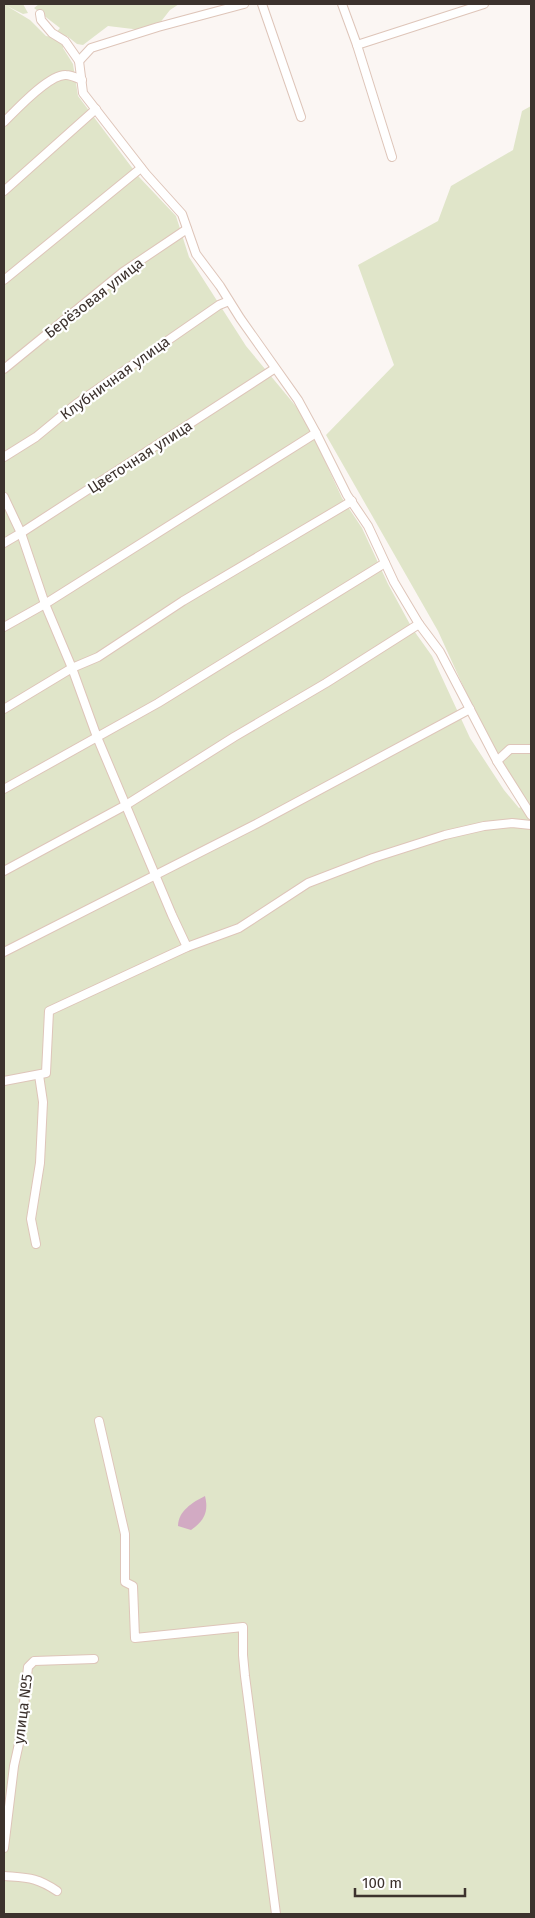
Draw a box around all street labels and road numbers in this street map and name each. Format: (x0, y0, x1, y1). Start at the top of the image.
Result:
street label: Берёзовая улица (41, 254, 147, 342)
street label: Клубничная улица (57, 332, 173, 424)
street label: Цветочная улица (84, 417, 196, 497)
street label: улица №5 (10, 1673, 36, 1745)

